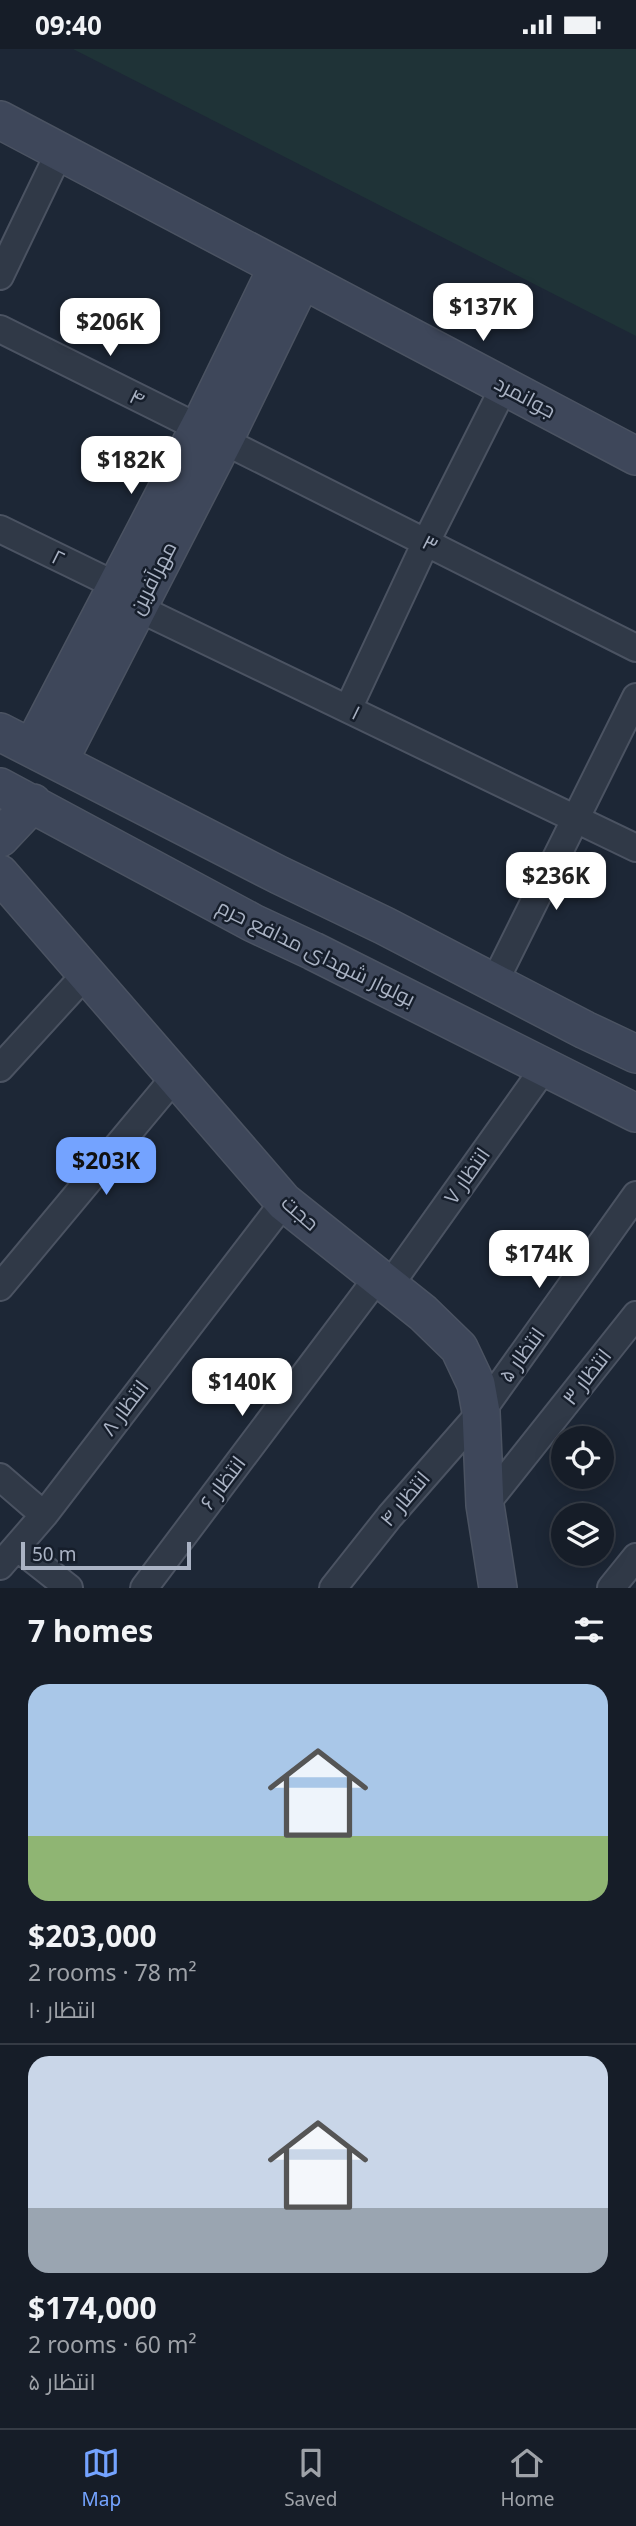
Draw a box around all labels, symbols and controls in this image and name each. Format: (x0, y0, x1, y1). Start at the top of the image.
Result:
text: 09:40 (35, 7, 102, 43)
pin: $137K (434, 283, 532, 343)
text: $137K (449, 290, 517, 322)
pin: $206K (61, 299, 159, 358)
text: $206K (76, 305, 144, 337)
street label: جوانمرد (490, 368, 561, 424)
street label: ۴ (125, 381, 150, 413)
pin: $182K (82, 437, 180, 496)
text: $182K (97, 443, 165, 475)
street label: ۳ (418, 527, 443, 559)
street label: مهرآفرین (122, 536, 182, 619)
street label: ۲ (47, 542, 70, 572)
street label: ۱ (347, 698, 365, 726)
pin: $236K (507, 853, 605, 912)
text: $236K (522, 859, 590, 891)
street label: بولوار شهدای مدافع حرم (212, 892, 420, 1013)
pin: $203K (57, 1137, 155, 1197)
street label: انتظار ۷ (437, 1141, 496, 1209)
text: $203K (72, 1144, 140, 1176)
street label: حجت (276, 1188, 325, 1236)
pin: $174K (490, 1231, 588, 1290)
text: $174K (505, 1237, 573, 1269)
street label: انتظار ۵ (492, 1321, 551, 1388)
street label: انتظار ۳ (555, 1342, 617, 1410)
pin: $140K (193, 1359, 291, 1418)
text: $140K (208, 1365, 276, 1397)
street label: انتظار ۸ (94, 1374, 154, 1441)
map controls (551, 1426, 614, 1566)
button: locate (551, 1426, 614, 1489)
street label: انتظار ۶ (193, 1450, 252, 1515)
street label: انتظار ۴ (373, 1465, 436, 1532)
button: layers (551, 1503, 614, 1566)
scale bar (21, 1539, 191, 1571)
text: 50 m (32, 1541, 76, 1567)
text: 7 homes (28, 1610, 153, 1651)
icon: filters (570, 1611, 608, 1649)
icon: home (255, 1730, 381, 1856)
text: $203,000 (28, 1915, 157, 1956)
text: 2 rooms · 78 m² (28, 1956, 197, 1988)
text: انتظار ۱۰ (28, 1993, 96, 2025)
icon: home (255, 2102, 381, 2228)
text: $174,000 (28, 2287, 157, 2328)
text: 2 rooms · 60 m² (28, 2328, 197, 2360)
text: انتظار ۵ (28, 2365, 96, 2397)
tab: Map (82, 2444, 121, 2512)
tab: Saved (284, 2444, 337, 2512)
tab: Home (500, 2444, 554, 2512)

